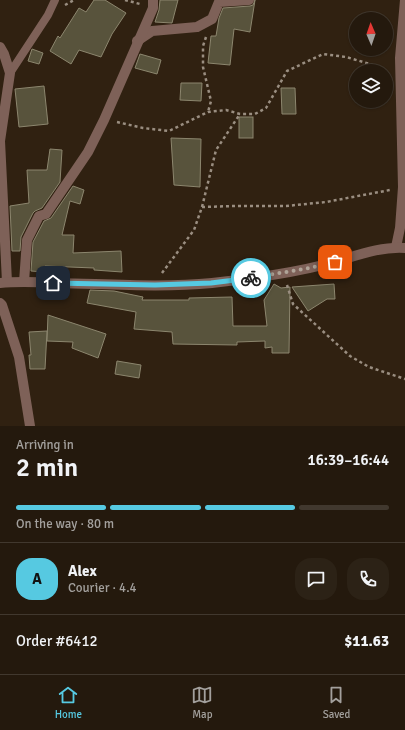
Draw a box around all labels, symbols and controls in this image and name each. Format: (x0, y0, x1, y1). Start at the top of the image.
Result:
north arrow (349, 12, 393, 56)
map controls (349, 12, 393, 108)
button: layers (349, 64, 393, 108)
pin (318, 245, 352, 279)
icon: bag (324, 251, 346, 273)
courier (231, 258, 271, 298)
pin (36, 266, 70, 300)
icon: bike (240, 267, 262, 289)
icon: home (42, 272, 64, 294)
text: Arriving in (16, 437, 74, 453)
text: 16:39–16:44 (308, 451, 389, 469)
text: 2 min (16, 452, 78, 484)
text: On the way · 80 m (16, 516, 114, 532)
button: chat (295, 558, 337, 600)
button: phone (347, 558, 389, 600)
text: Alex (68, 562, 97, 580)
text: A (32, 570, 42, 588)
text: Courier · 4.4 (68, 580, 137, 596)
text: Order #6412 (16, 632, 98, 650)
text: $11.63 (344, 632, 389, 650)
tab: Home (55, 684, 82, 721)
tab: Map (191, 684, 213, 721)
tab: Saved (323, 684, 350, 721)

